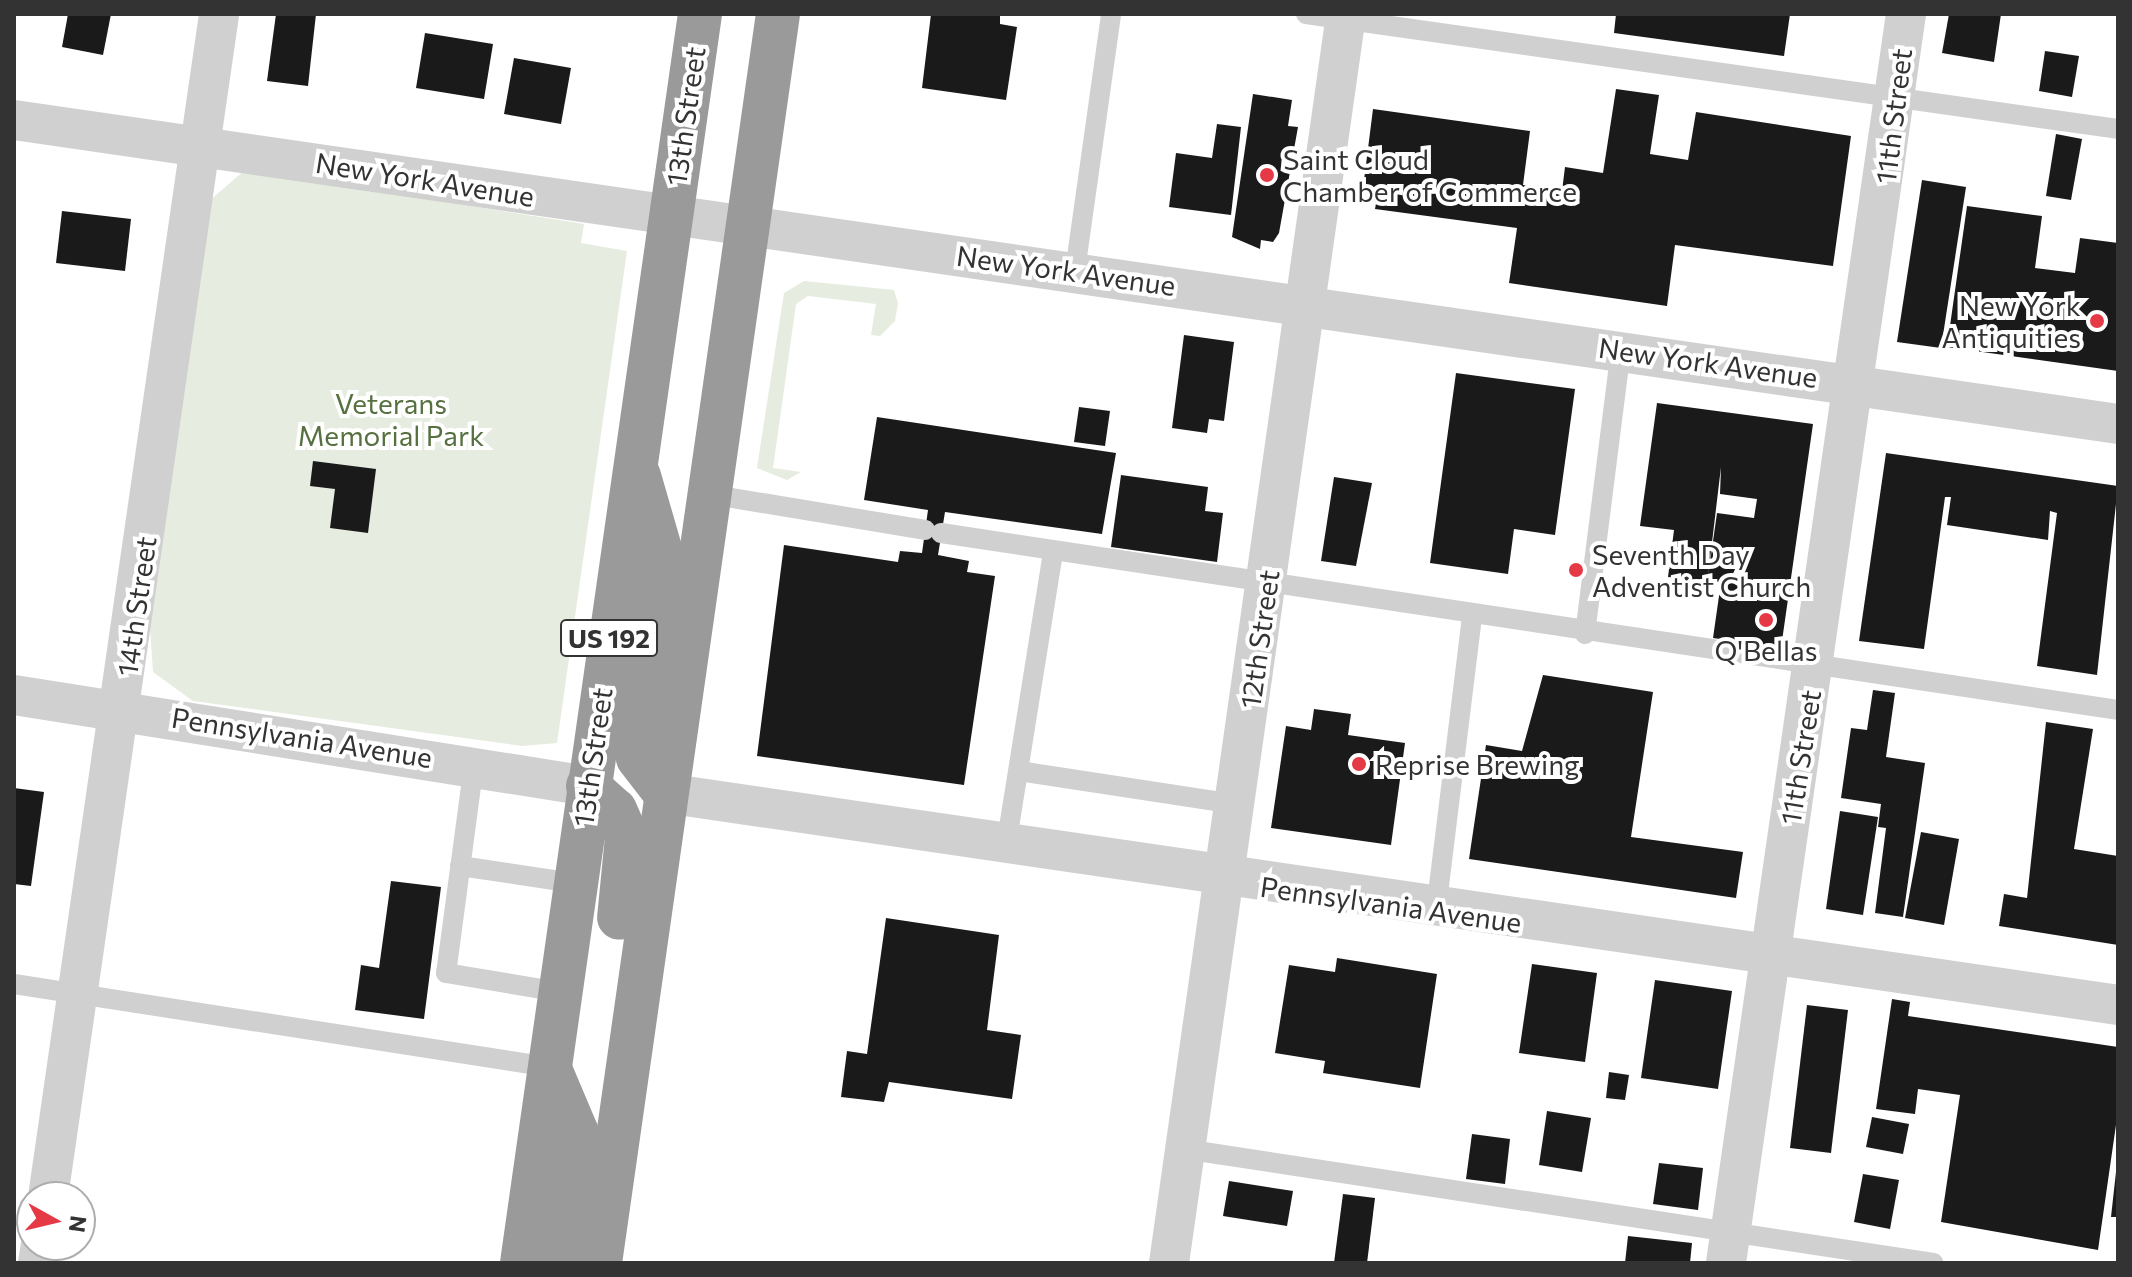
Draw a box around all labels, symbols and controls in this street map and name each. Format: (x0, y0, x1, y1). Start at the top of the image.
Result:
street label: 13th Street (659, 44, 711, 188)
street label: 11th Street (1868, 46, 1918, 186)
place label: Saint Cloud Chamber of Commerce (1283, 142, 1577, 208)
street label: New York Avenue (313, 145, 537, 213)
marker: Saint Cloud Chamber of Commerce (1258, 166, 1276, 184)
street label: New York Avenue (954, 238, 1178, 302)
place label: New York Antiquities (1942, 288, 2081, 354)
marker: New York Antiquities (2088, 312, 2106, 330)
street label: New York Avenue (1596, 330, 1820, 394)
park label: Veterans Memorial Park (298, 386, 484, 452)
street label: 14th Street (110, 534, 162, 678)
place label: Seventh Day Adventist Church (1592, 537, 1811, 603)
marker: Seventh Day Adventist Church (1567, 561, 1585, 579)
street label: 12th Street (1233, 568, 1285, 710)
marker: Q'Bellas (1757, 611, 1775, 629)
road number: US 192 (559, 616, 659, 660)
place label: Q'Bellas (1715, 633, 1817, 667)
street label: 13th Street (566, 685, 618, 829)
street label: 11th Street (1773, 687, 1827, 827)
street label: Pennsylvania Avenue (169, 700, 435, 774)
place label: Reprise Brewing (1375, 747, 1579, 781)
marker: Reprise Brewing (1350, 755, 1368, 773)
street label: Pennsylvania Avenue (1258, 869, 1524, 939)
north arrow (16, 1181, 96, 1261)
text: N (64, 1214, 93, 1234)

